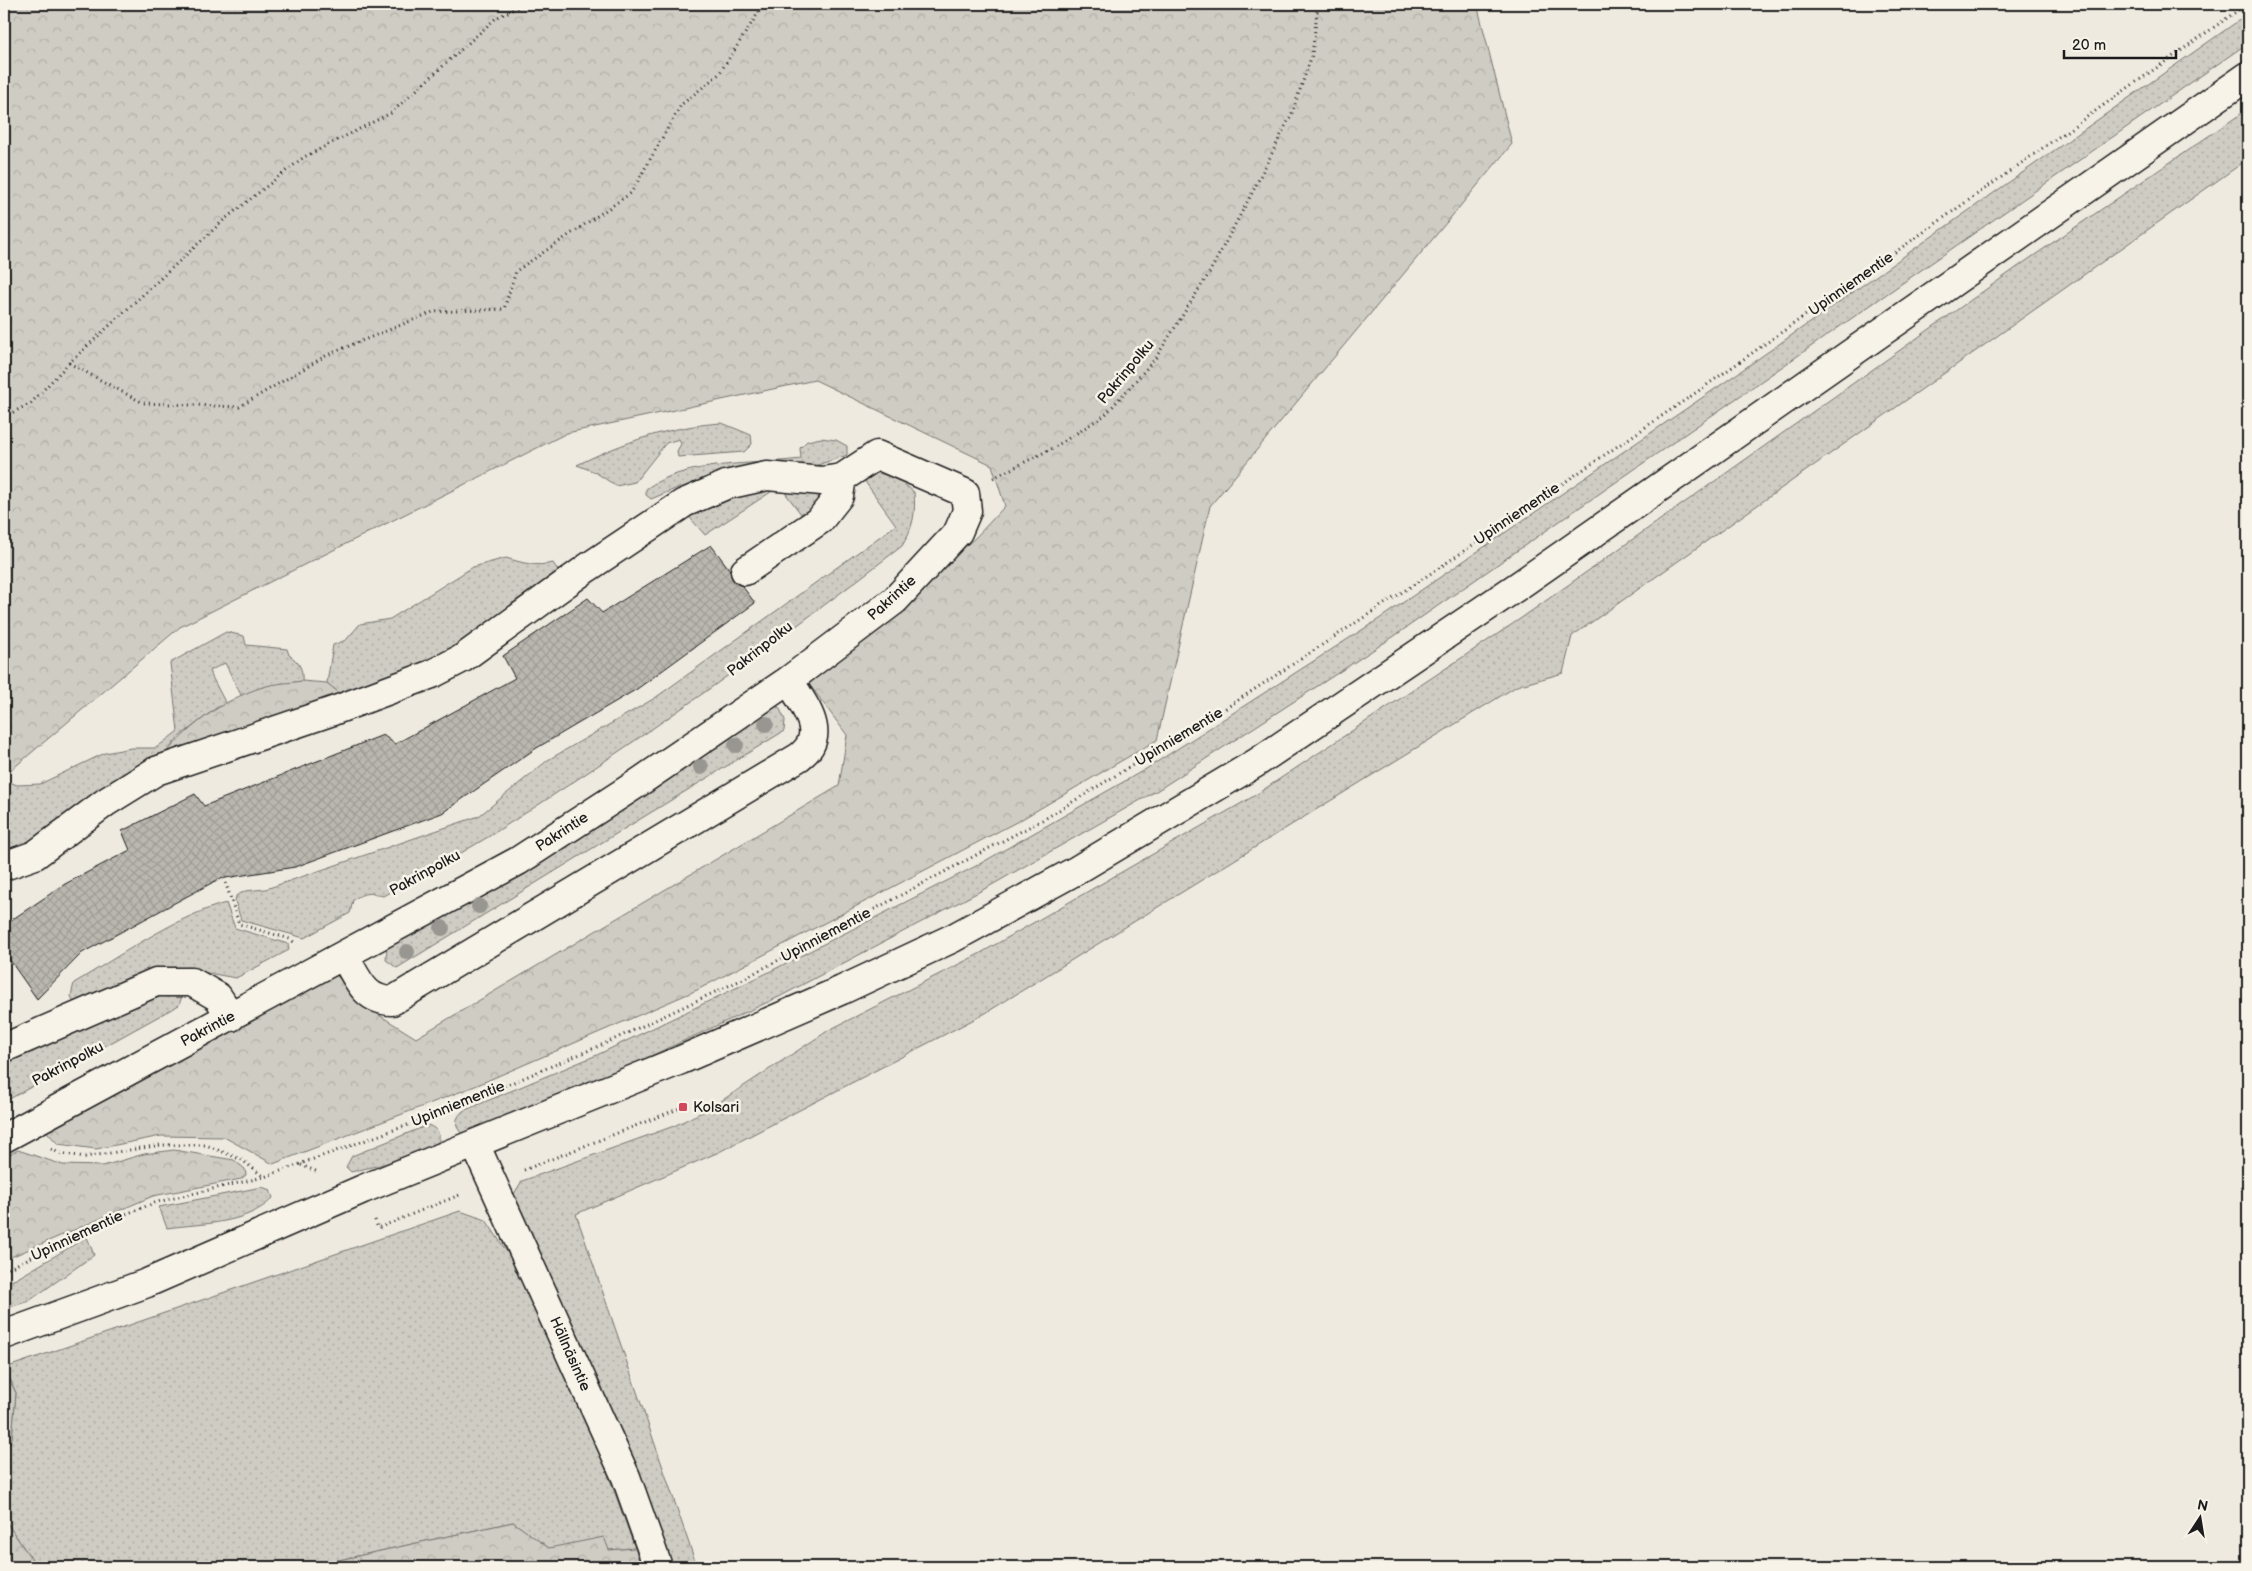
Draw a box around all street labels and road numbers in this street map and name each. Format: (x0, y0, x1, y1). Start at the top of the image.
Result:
street label: Upinniementie (1805, 248, 1897, 320)
street label: Pakrinpolku (1094, 336, 1158, 408)
street label: Upinniementie (1471, 478, 1564, 550)
street label: Pakrintie (864, 571, 920, 625)
street label: Pakrinpolku (723, 617, 797, 681)
street label: Upinniementie (1132, 703, 1227, 771)
street label: Pakrintie (532, 808, 592, 856)
street label: Pakrinpolku (386, 846, 464, 900)
street label: Upinniementie (778, 903, 874, 967)
street label: Pakrintie (177, 1007, 239, 1051)
street label: Pakrinpolku (29, 1037, 107, 1091)
street label: Upinniementie (408, 1077, 508, 1131)
street label: Upinniementie (28, 1206, 126, 1266)
street label: Hällnäsintie (545, 1314, 595, 1394)

